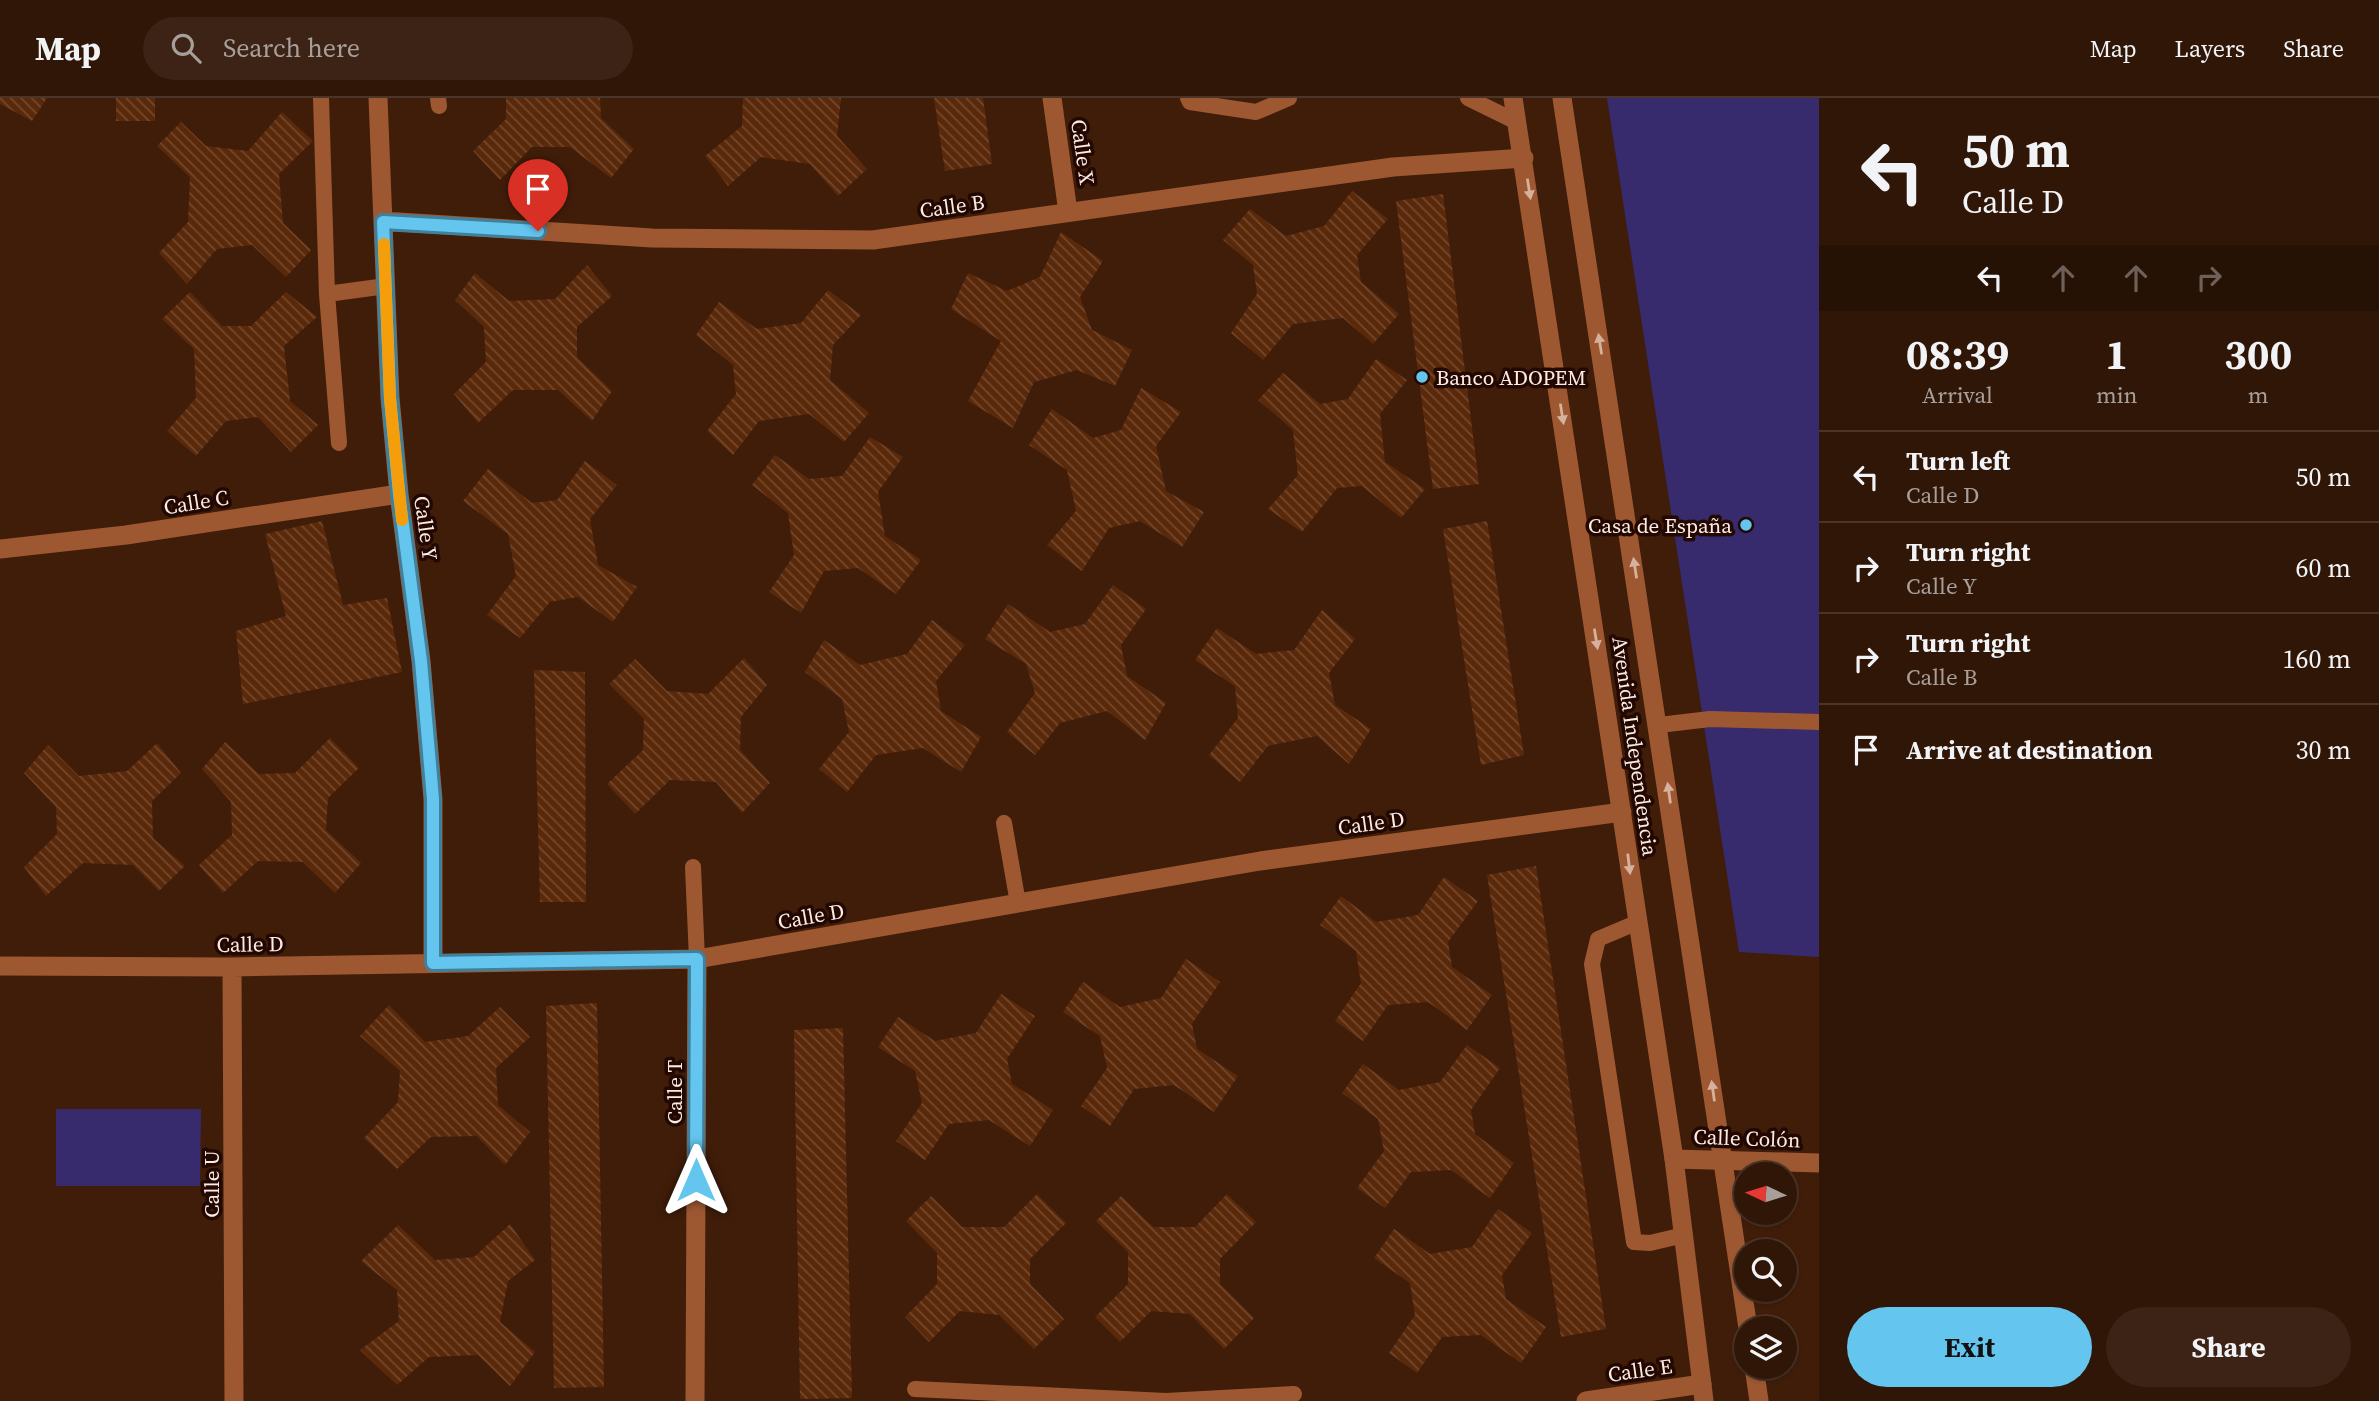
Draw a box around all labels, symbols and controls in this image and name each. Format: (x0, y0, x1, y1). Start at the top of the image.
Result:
search box (143, 17, 633, 80)
text: Map (35, 26, 101, 71)
icon: search (167, 29, 205, 67)
text: Search here (223, 30, 360, 66)
text: Map (2090, 32, 2137, 65)
text: Layers (2175, 32, 2245, 65)
text: Share (2283, 32, 2344, 65)
text: 50 m (1962, 116, 2070, 183)
street label: Calle X (1064, 117, 1102, 187)
icon: left (1847, 126, 1938, 217)
pin (508, 159, 568, 231)
icon: arrive (519, 170, 557, 208)
one-way arrow (1523, 178, 1534, 200)
text: Calle D (1962, 180, 2064, 224)
street label: Calle B (918, 187, 986, 225)
icon: left (1971, 259, 2009, 297)
icon: ahead (2044, 259, 2082, 297)
icon: ahead (2117, 259, 2155, 297)
icon: right (2190, 259, 2228, 297)
text: 08:39 (1906, 325, 2009, 383)
text: 1 (2105, 325, 2128, 383)
text: 300 (2224, 325, 2292, 383)
one-way arrow (1594, 333, 1605, 355)
place label: Banco ADOPEM (1436, 363, 1586, 392)
marker: Banco ADOPEM (1414, 369, 1430, 385)
text: Arrival (1922, 379, 1993, 411)
text: min (2096, 379, 2137, 411)
text: m (2248, 379, 2269, 411)
one-way arrow (1557, 403, 1568, 425)
text: Turn left (1906, 443, 2010, 479)
icon: left (1847, 458, 1885, 496)
text: 50 m (2296, 459, 2351, 495)
text: Calle D (1906, 479, 1979, 511)
street label: Calle C (161, 483, 231, 521)
street label: Calle Y (407, 494, 445, 563)
place label: Casa de España (1588, 511, 1732, 540)
marker: Casa de España (1738, 517, 1754, 533)
text: Turn right (1906, 534, 2030, 570)
icon: right (1847, 549, 1885, 587)
text: 60 m (2296, 550, 2351, 586)
one-way arrow (1629, 557, 1640, 579)
text: Calle Y (1906, 570, 1977, 602)
text: Turn right (1906, 625, 2030, 661)
one-way arrow (1591, 628, 1602, 650)
street label: Avenida Independencia (1605, 635, 1665, 858)
icon: right (1847, 640, 1885, 678)
text: 160 m (2283, 641, 2351, 677)
text: Calle B (1906, 661, 1977, 693)
icon: arrive (1847, 731, 1885, 769)
text: Arrive at destination (1906, 732, 2153, 768)
text: 30 m (2296, 732, 2351, 768)
one-way arrow (1663, 782, 1674, 804)
street label: Calle D (1336, 804, 1406, 842)
one-way arrow (1623, 854, 1634, 876)
street label: Calle D (776, 896, 846, 936)
street label: Calle D (216, 929, 284, 959)
street label: Calle T (660, 1060, 689, 1124)
one-way arrow (1707, 1080, 1718, 1102)
street label: Calle Colón (1693, 1122, 1801, 1154)
position arrow (659, 1143, 733, 1217)
street label: Calle U (197, 1150, 226, 1218)
north arrow (1734, 1162, 1797, 1225)
map controls (1734, 1162, 1797, 1379)
button: search (1734, 1239, 1797, 1302)
button: Exit (1847, 1307, 2092, 1387)
button: Share (2106, 1307, 2351, 1387)
button: layers (1734, 1316, 1797, 1379)
street label: Calle E (1606, 1351, 1674, 1389)

